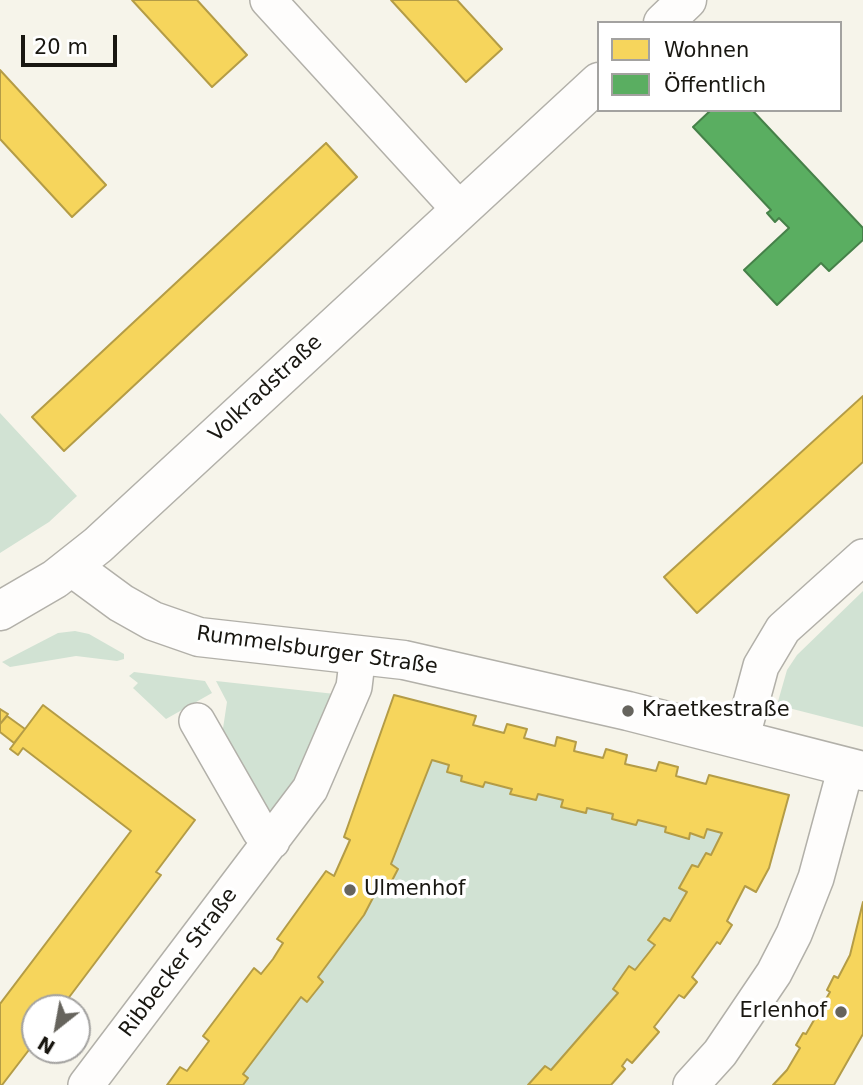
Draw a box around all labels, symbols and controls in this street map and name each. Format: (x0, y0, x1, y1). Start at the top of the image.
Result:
scale bar (24, 21, 121, 65)
legend (597, 21, 842, 112)
text: 20 m (34, 35, 88, 59)
text: Wohnen (664, 38, 749, 62)
text: Öffentlich (664, 73, 766, 97)
street label: Volkradstraße (204, 330, 328, 448)
street label: Rummelsburger Straße (195, 622, 439, 680)
place label: Kraetkestraße (642, 698, 790, 724)
marker: Kraetkestraße (620, 703, 636, 719)
place label: Ulmenhof (364, 877, 465, 903)
marker: Ulmenhof (342, 882, 358, 898)
street label: Ribbecker Straße (115, 883, 243, 1043)
north arrow (21, 994, 91, 1064)
place label: Erlenhof (739, 999, 827, 1025)
marker: Erlenhof (833, 1004, 849, 1020)
text: N (34, 1032, 59, 1059)

